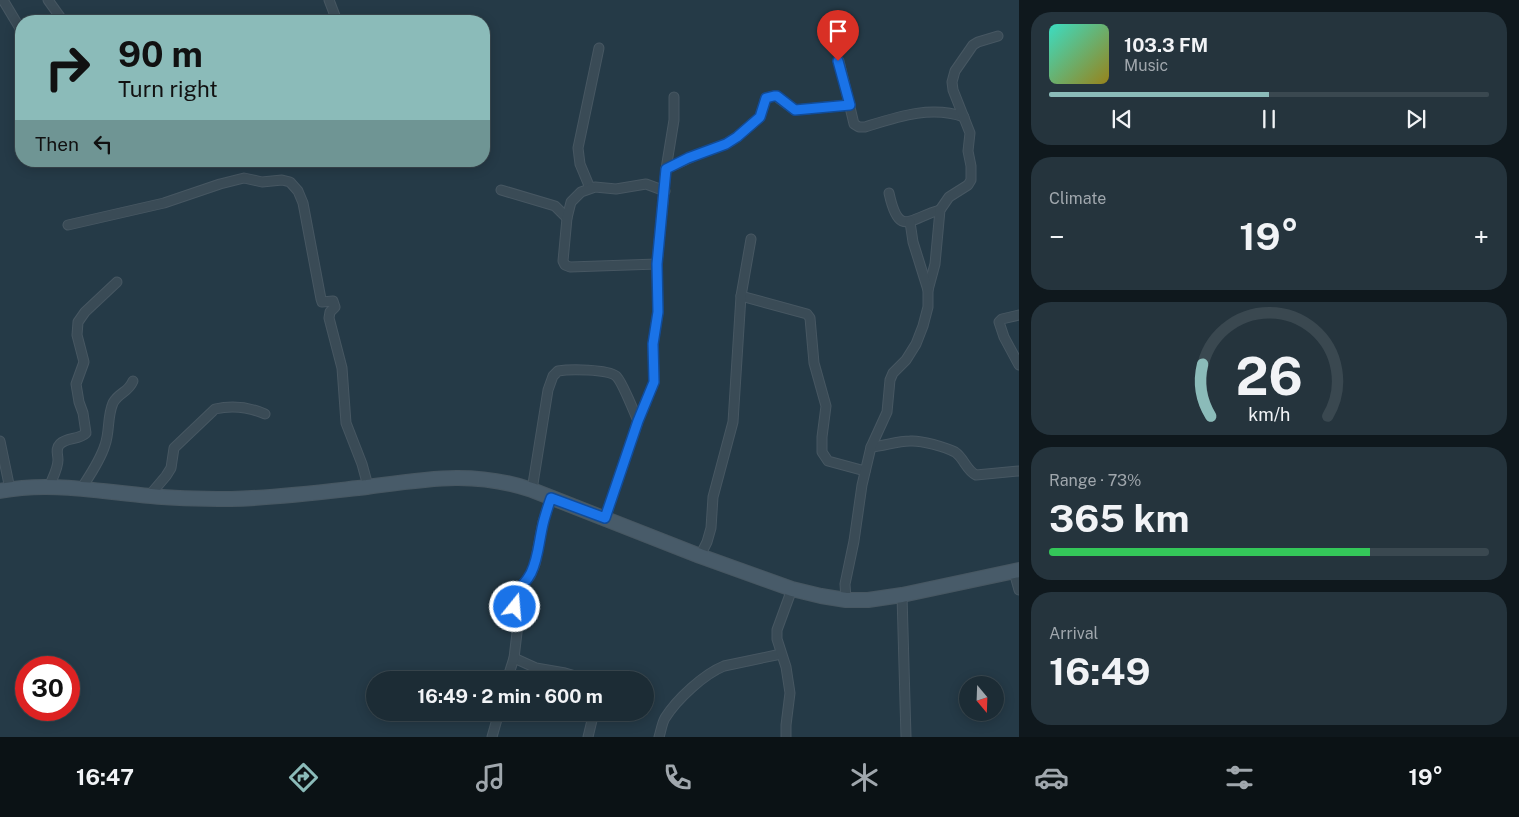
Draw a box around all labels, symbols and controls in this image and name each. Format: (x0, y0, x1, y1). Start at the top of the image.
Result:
pin (817, 10, 859, 61)
icon: arrive (824, 17, 852, 45)
text: 90 m (118, 34, 203, 75)
text: 103.3 FM (1124, 34, 1208, 56)
icon: right (35, 35, 100, 100)
text: Music (1124, 56, 1168, 75)
text: Turn right (118, 76, 218, 102)
icon: previous (1108, 105, 1136, 133)
icon: pause (1255, 105, 1283, 133)
icon: next (1402, 105, 1430, 133)
icon: left (89, 130, 117, 158)
text: Then (35, 133, 79, 155)
text: Climate (1049, 189, 1106, 208)
text: 19° (1239, 214, 1299, 259)
text: − (1049, 220, 1065, 253)
text: + (1473, 220, 1489, 253)
text: 26 (1235, 346, 1303, 407)
text: km/h (1248, 404, 1290, 425)
text: Range · 73% (1049, 471, 1142, 490)
text: 365 km (1049, 496, 1190, 541)
position arrow (488, 580, 540, 632)
text: Arrival (1049, 624, 1098, 643)
text: 16:49 (1049, 649, 1150, 694)
speed limit sign: 30 (15, 656, 80, 721)
north arrow (959, 676, 1004, 721)
map controls (959, 676, 1004, 721)
text: 16:49 · 2 min · 600 m (417, 685, 603, 707)
icon: directions (286, 760, 321, 795)
icon: music (473, 760, 508, 795)
icon: phone (660, 760, 695, 795)
icon: climate (847, 760, 882, 795)
icon: car (1034, 760, 1069, 795)
icon: filters (1222, 760, 1257, 795)
text: 16:47 (76, 764, 134, 790)
text: 19° (1409, 764, 1443, 790)

